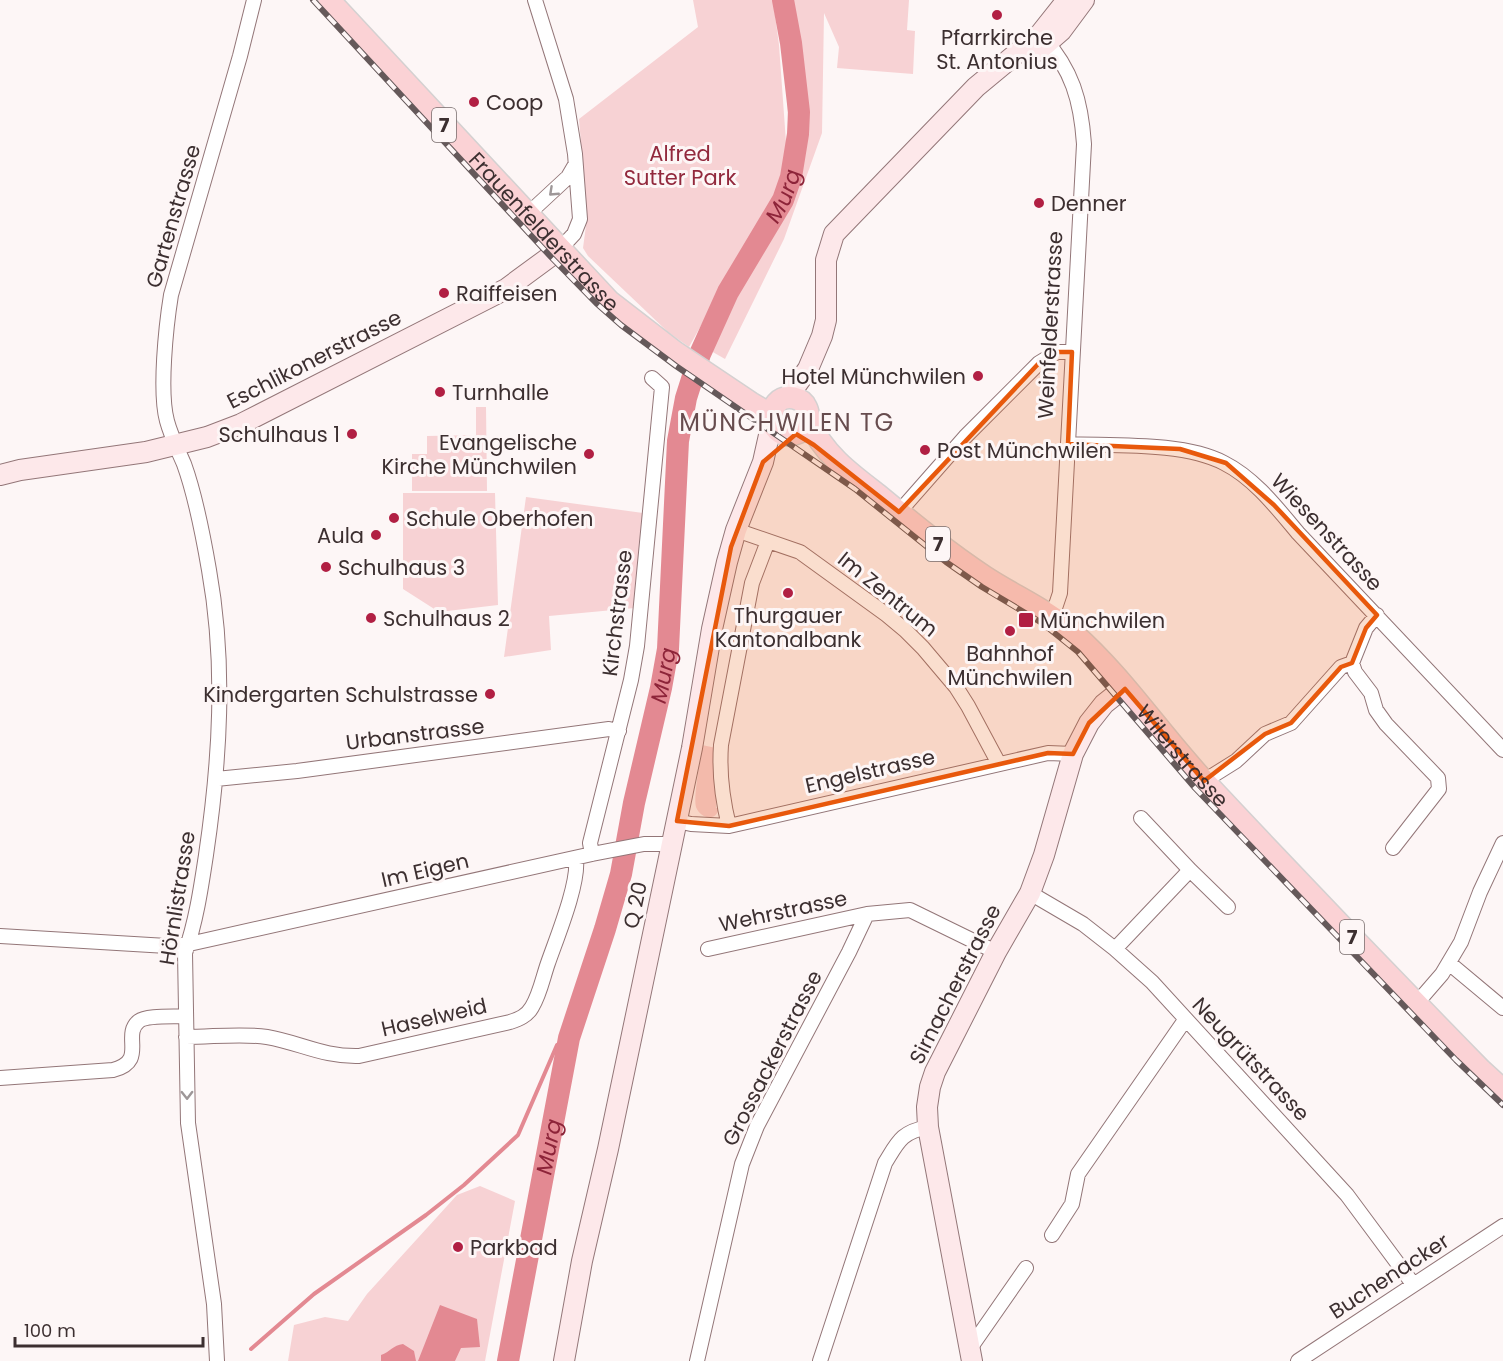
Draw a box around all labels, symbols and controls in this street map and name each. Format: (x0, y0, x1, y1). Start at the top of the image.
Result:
marker: Pfarrkirche St. Antonius (990, 8, 1004, 22)
place label: Pfarrkirche St. Antonius (936, 23, 1058, 76)
place label: Coop (486, 88, 543, 117)
marker: Coop (467, 95, 481, 109)
road number: 7 (432, 108, 456, 142)
park label: Alfred Sutter Park (624, 139, 736, 192)
street label: Gartenstrasse (139, 141, 207, 291)
street label: Frauenfelderstrasse (463, 145, 625, 318)
water label: Murg (757, 167, 808, 229)
one-way arrow (549, 184, 560, 195)
place label: Denner (1051, 189, 1127, 218)
marker: Denner (1032, 196, 1046, 210)
street label: Weinfelderstrasse (1031, 230, 1069, 420)
place label: Raiffeisen (456, 279, 558, 308)
marker: Raiffeisen (437, 286, 451, 300)
street label: Eschlikonerstrasse (222, 302, 406, 416)
place label: Hotel Münchwilen (781, 362, 966, 391)
marker: Hotel Münchwilen (971, 369, 985, 383)
place label: Turnhalle (452, 378, 549, 407)
marker: Turnhalle (433, 385, 447, 399)
district label: MÜNCHWILEN TG (679, 406, 895, 439)
place label: Schulhaus 1 (219, 420, 340, 449)
marker: Schulhaus 1 (345, 427, 359, 441)
place label: Evangelische Kirche Münchwilen (381, 428, 577, 481)
place label: Post Münchwilen (937, 436, 1112, 465)
marker: Post Münchwilen (918, 443, 932, 457)
marker: Evangelische Kirche Münchwilen (582, 447, 596, 461)
street label: Wiesenstrasse (1265, 467, 1389, 597)
place label: Schule Oberhofen (406, 504, 594, 533)
marker: Schule Oberhofen (387, 511, 401, 525)
place label: Aula (317, 521, 364, 550)
road number: 7 (926, 527, 950, 561)
marker: Aula (369, 528, 383, 542)
street label: Im Zentrum (832, 545, 944, 643)
street label: Kirchstrasse (595, 548, 639, 678)
place label: Schulhaus 3 (338, 553, 465, 582)
marker: Schulhaus 3 (319, 560, 333, 574)
marker: Thurgauer Kantonalbank (781, 586, 795, 600)
place label: Thurgauer Kantonalbank (715, 601, 862, 654)
place label: Schulhaus 2 (383, 604, 510, 633)
place label: Münchwilen (1040, 606, 1165, 635)
marker: Schulhaus 2 (364, 611, 378, 625)
marker: Münchwilen (1017, 611, 1035, 629)
marker: Bahnhof Münchwilen (1003, 624, 1017, 638)
place label: Bahnhof Münchwilen (947, 639, 1073, 692)
water label: Murg (642, 645, 684, 706)
place label: Kindergarten Schulstrasse (203, 680, 478, 709)
marker: Kindergarten Schulstrasse (483, 687, 497, 701)
street label: Wilerstrasse (1130, 698, 1236, 813)
street label: Urbanstrasse (344, 711, 486, 757)
street label: Engelstrasse (802, 742, 938, 800)
street label: Hörnlistrasse (152, 829, 202, 967)
street label: Im Eigen (378, 846, 472, 894)
street label: Q 20 (616, 879, 654, 931)
street label: Wehrstrasse (716, 883, 850, 939)
street label: Sirnacherstrasse (902, 899, 1008, 1069)
road number: 7 (1340, 920, 1364, 954)
street label: Grossackerstrasse (715, 965, 829, 1151)
street label: Haselweid (378, 991, 490, 1043)
street label: Neugrütstrasse (1186, 991, 1316, 1127)
one-way arrow (181, 1091, 193, 1100)
water label: Murg (528, 1116, 569, 1177)
street label: Buchenacker (1323, 1226, 1455, 1326)
place label: Parkbad (470, 1233, 558, 1262)
marker: Parkbad (451, 1240, 465, 1254)
scale bar (15, 1310, 202, 1348)
text: 100 m (24, 1318, 76, 1343)

